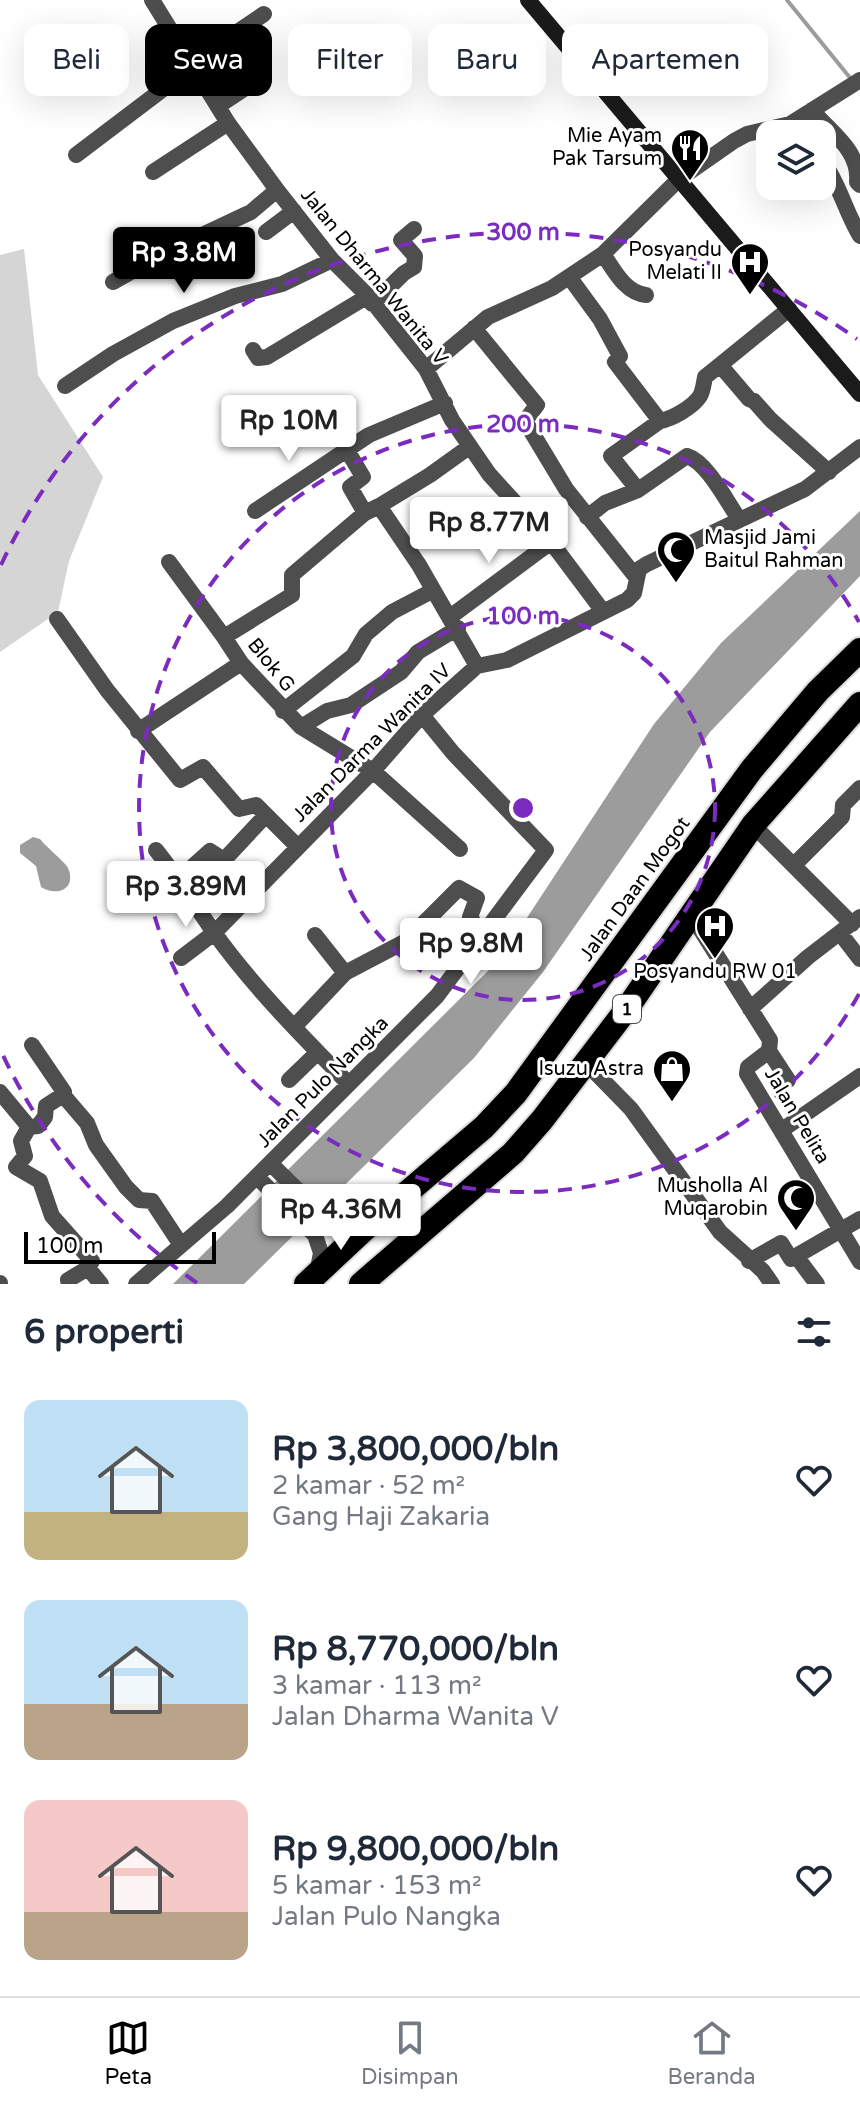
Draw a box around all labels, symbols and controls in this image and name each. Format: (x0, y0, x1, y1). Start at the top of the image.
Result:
chip: Beli (24, 24, 129, 96)
chip: Sewa (145, 24, 272, 96)
chip: Filter (288, 24, 412, 96)
chip: Baru (428, 24, 546, 96)
chip: Apartemen (562, 24, 768, 96)
map controls (756, 120, 836, 200)
button: layers (756, 120, 836, 200)
place label: Mie Ayam Pak Tarsum (552, 124, 662, 171)
restaurant icon: Mie Ayam Pak Tarsum (669, 127, 711, 182)
street label: Jalan Dharma Wanita V (295, 184, 453, 370)
text: 300 m (486, 218, 560, 247)
pin: Rp 3.8M (110, 227, 258, 295)
text: Rp 3.8M (131, 237, 237, 268)
place label: Posyandu Melati II (628, 238, 722, 285)
hospital icon: Posyandu Melati II (729, 241, 771, 296)
pin: Rp 10M (224, 395, 354, 463)
text: Rp 10M (239, 405, 339, 436)
text: 200 m (486, 410, 560, 439)
pin: Rp 8.77M (406, 497, 572, 565)
text: Rp 8.77M (428, 507, 550, 538)
place label: Masjid Jami Baitul Rahman (704, 526, 844, 573)
mosque icon: Masjid Jami Baitul Rahman (655, 529, 697, 584)
text: 100 m (486, 602, 560, 631)
street label: Blok G (242, 633, 300, 697)
street label: Jalan Darma Wanita IV (288, 659, 456, 827)
centre of rings (509, 794, 537, 822)
street label: Jalan Daan Mogot (575, 812, 696, 966)
pin: Rp 3.89M (103, 861, 269, 929)
text: Rp 3.89M (125, 871, 247, 902)
hospital icon: Posyandu RW 01 (694, 905, 736, 960)
pin: Rp 9.8M (397, 918, 545, 986)
text: Rp 9.8M (418, 928, 524, 959)
place label: Posyandu RW 01 (633, 960, 797, 984)
road number: 1 (613, 995, 641, 1023)
street label: Jalan Pulo Nangka (252, 1011, 394, 1153)
shop icon: Isuzu Astra (651, 1048, 693, 1103)
place label: Isuzu Astra (538, 1057, 644, 1081)
street label: Jalan Pelita (759, 1064, 835, 1168)
place label: Musholla Al Muqarobin (657, 1174, 768, 1221)
mosque icon: Musholla Al Muqarobin (775, 1177, 817, 1232)
pin: Rp 4.36M (258, 1184, 424, 1252)
text: Rp 4.36M (280, 1194, 402, 1225)
scale bar (24, 1228, 216, 1264)
text: 100 m (36, 1233, 103, 1259)
icon: filters (792, 1310, 836, 1354)
text: 6 properti (24, 1312, 184, 1353)
text: Rp 3,800,000/bln (272, 1429, 559, 1470)
icon: home (88, 1432, 184, 1528)
icon: heart (792, 1458, 836, 1502)
text: 2 kamar · 52 m² (272, 1470, 465, 1501)
text: Gang Haji Zakaria (272, 1501, 490, 1532)
text: Rp 8,770,000/bln (272, 1629, 559, 1670)
icon: home (88, 1632, 184, 1728)
icon: heart (792, 1658, 836, 1702)
text: 3 kamar · 113 m² (272, 1670, 482, 1701)
text: Jalan Dharma Wanita V (272, 1701, 559, 1732)
text: Rp 9,800,000/bln (272, 1829, 559, 1870)
icon: home (88, 1832, 184, 1928)
icon: heart (792, 1858, 836, 1902)
text: 5 kamar · 153 m² (272, 1870, 482, 1901)
text: Jalan Pulo Nangka (272, 1901, 501, 1932)
tab: Peta (104, 2016, 152, 2090)
tab: Disimpan (361, 2016, 459, 2090)
tab: Beranda (668, 2016, 756, 2090)

